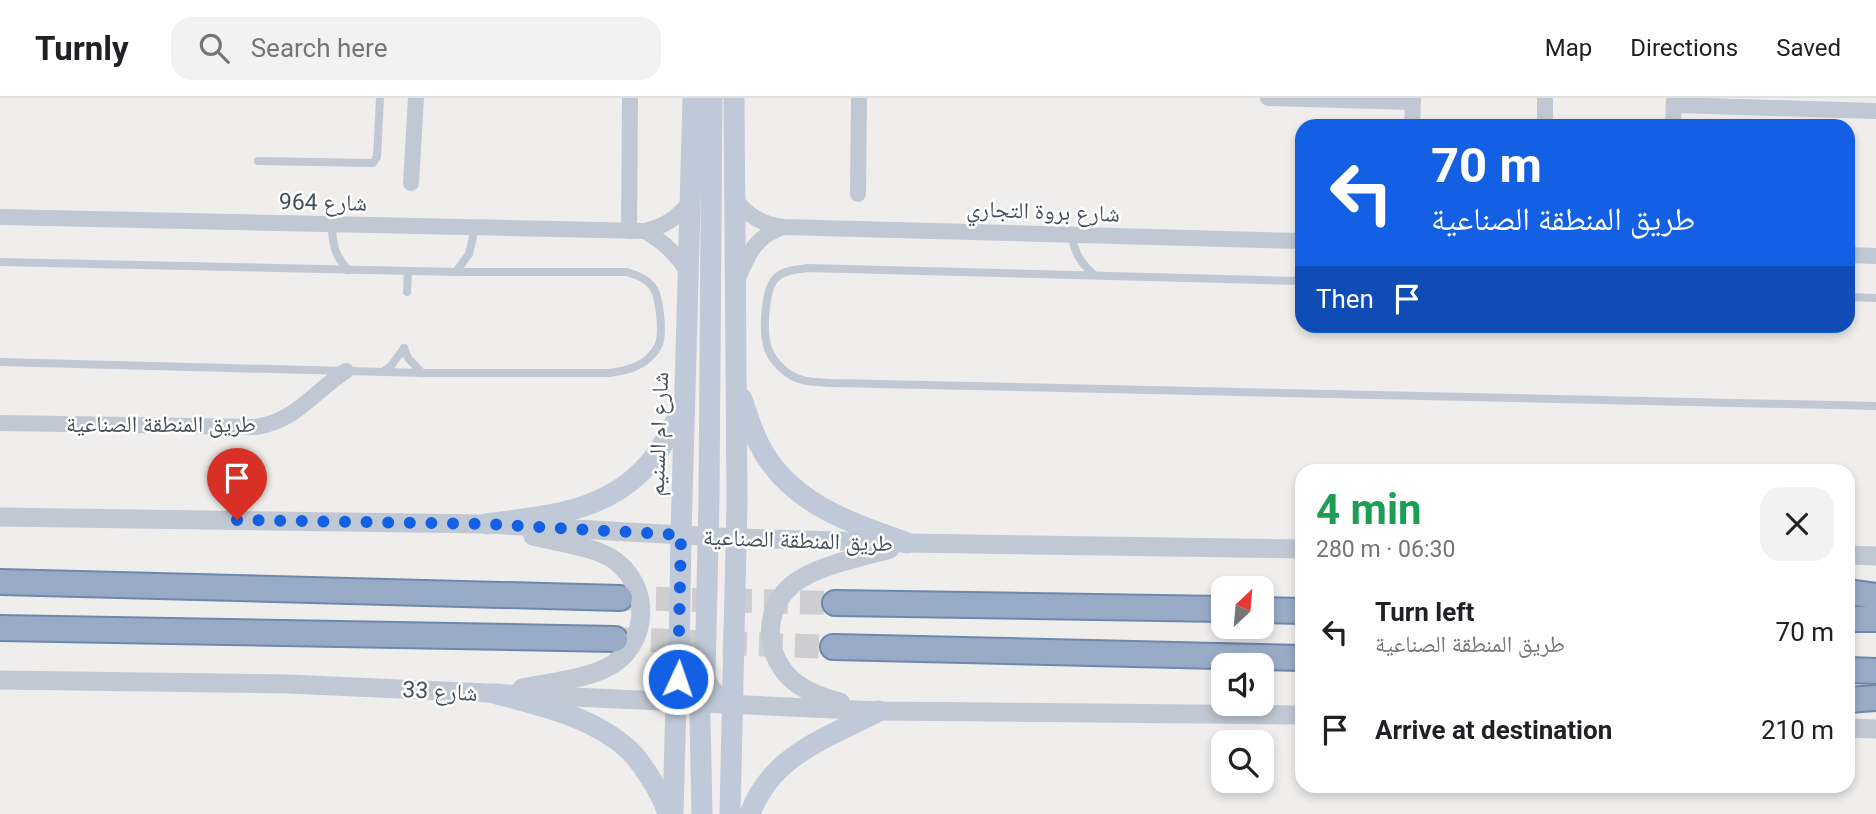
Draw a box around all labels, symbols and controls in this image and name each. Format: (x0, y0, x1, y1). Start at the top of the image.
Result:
search box (171, 17, 661, 80)
text: Turnly (35, 29, 129, 68)
icon: search (195, 29, 233, 67)
text: Search here (251, 33, 387, 63)
text: Map (1545, 34, 1592, 62)
text: Directions (1630, 34, 1738, 62)
text: Saved (1776, 34, 1841, 62)
text: 70 m (1431, 137, 1542, 194)
icon: left (1316, 147, 1407, 238)
street label: شارع 964 (279, 188, 367, 218)
street label: شارع بروة التجاري (966, 195, 1120, 233)
text: طريق المنطقة الصناعية (1431, 200, 1695, 238)
icon: arrive (1388, 280, 1426, 318)
text: Then (1316, 284, 1374, 314)
street label: شارع ام السنيم (643, 371, 676, 497)
street label: طريق المنطقة الصناعية (66, 411, 256, 438)
pin (207, 448, 267, 520)
icon: arrive (218, 459, 256, 497)
text: 4 min (1316, 485, 1422, 534)
button: close (1760, 487, 1834, 561)
street label: طريق المنطقة الصناعية (703, 524, 893, 557)
text: 280 m · 06:30 (1316, 536, 1455, 563)
north arrow (1211, 576, 1274, 639)
map controls (1211, 576, 1274, 793)
text: Turn left (1375, 597, 1474, 627)
icon: left (1316, 613, 1354, 651)
text: 70 m (1776, 617, 1834, 647)
text: طريق المنطقة الصناعية (1375, 631, 1565, 658)
position arrow (641, 642, 715, 716)
button: sound (1211, 653, 1274, 716)
street label: شارع 33 (402, 676, 478, 708)
icon: arrive (1316, 711, 1354, 749)
text: Arrive at destination (1375, 715, 1612, 745)
text: 210 m (1761, 715, 1834, 745)
button: search (1211, 730, 1274, 793)

